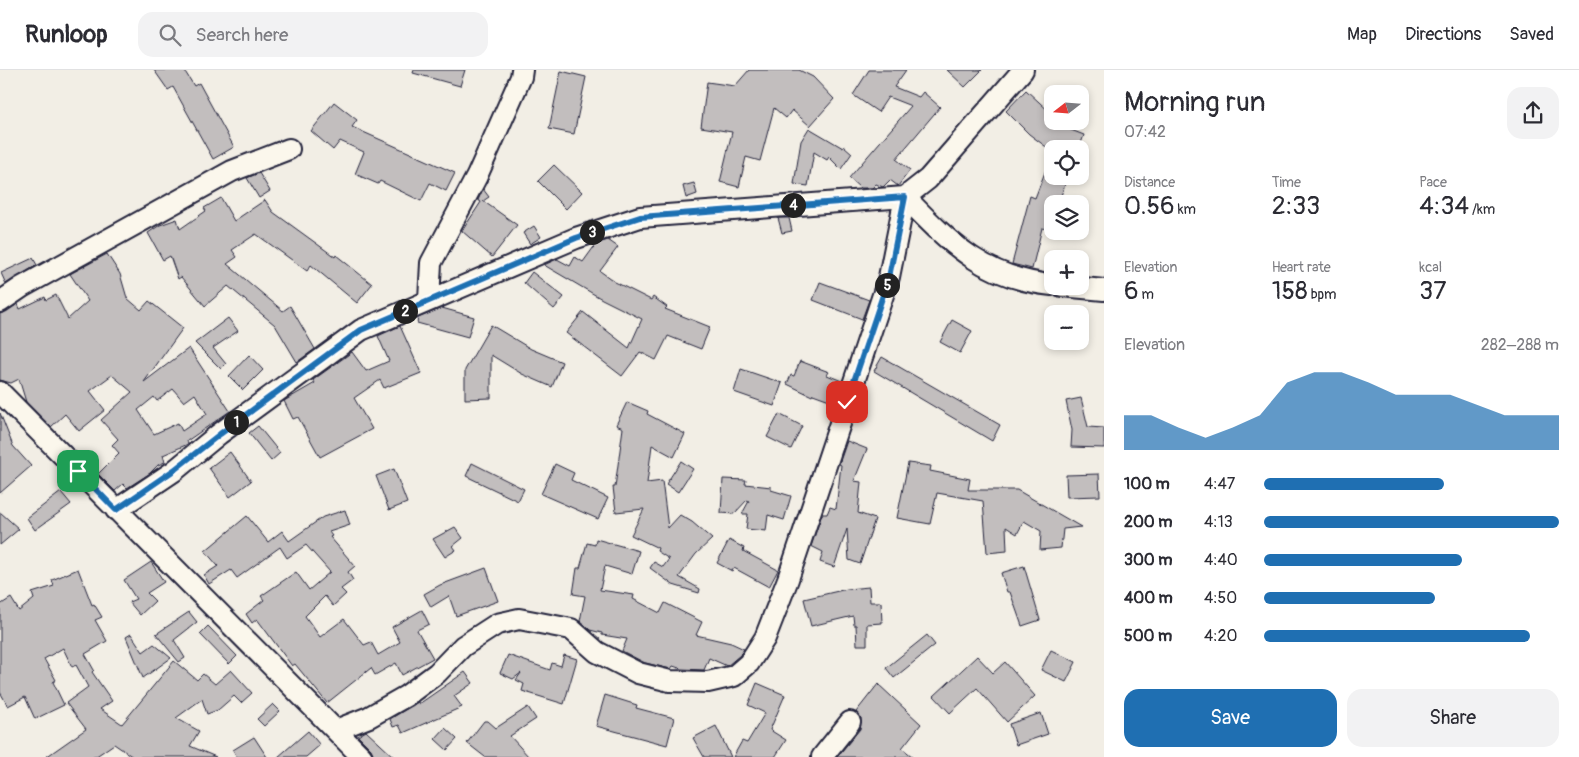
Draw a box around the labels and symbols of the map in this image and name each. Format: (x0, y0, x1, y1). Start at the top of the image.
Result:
north arrow (1044, 85, 1089, 130)
pin: 4 (780, 192, 806, 218)
pin: 3 (580, 220, 604, 244)
pin: 5 (874, 272, 900, 298)
pin: 2 (392, 298, 418, 324)
pin (826, 381, 868, 423)
pin: 1 (224, 410, 248, 434)
pin (57, 450, 99, 492)

